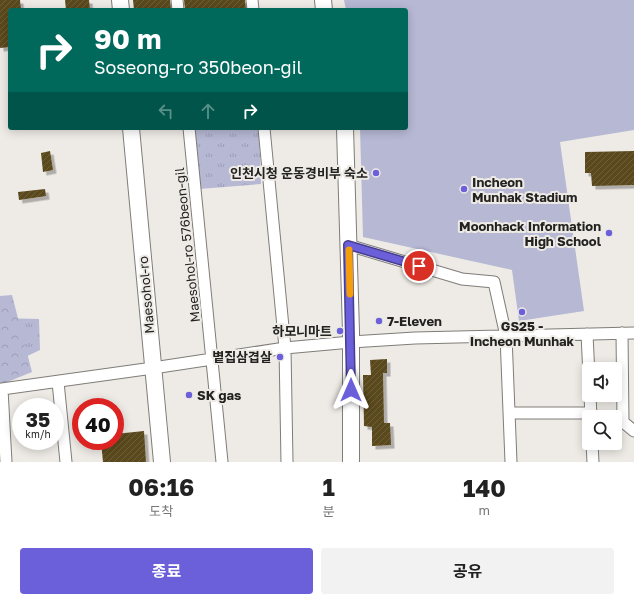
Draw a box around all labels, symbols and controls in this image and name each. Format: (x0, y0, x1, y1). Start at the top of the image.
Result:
text: 90 m (94, 22, 161, 55)
icon: right (28, 24, 80, 76)
text: Soseong-ro 350beon-gil (94, 56, 302, 78)
icon: left (155, 100, 177, 122)
icon: ahead (197, 100, 219, 122)
icon: right (239, 100, 261, 122)
place label: 인천시청 운동경비부 숙소 (230, 165, 368, 181)
street label: Maesohol-ro 576beon-gil (171, 167, 203, 323)
marker: 인천시청 운동경비부 숙소 (371, 168, 381, 178)
place label: Incheon Munhak Stadium (472, 174, 577, 205)
marker: Incheon Munhak Stadium (459, 184, 469, 194)
place label: Moonhack Information High School (459, 218, 602, 249)
marker: Moonhack Information High School (604, 228, 614, 238)
pin (402, 249, 436, 283)
street label: Maesohol-ro (135, 255, 157, 334)
icon: arrive (408, 255, 430, 277)
marker: GS25 - Incheon Munhak (517, 307, 527, 317)
place label: 7-Eleven (387, 313, 442, 329)
marker: 7-Eleven (374, 316, 384, 326)
place label: GS25 - Incheon Munhak (470, 318, 575, 349)
place label: 하모니마트 (272, 323, 332, 339)
marker: 하모니마트 (335, 326, 345, 336)
place label: 볕집삼겹살 (212, 349, 272, 365)
marker: 볕집삼겹살 (275, 352, 285, 362)
map controls (582, 362, 622, 450)
button: sound (582, 362, 622, 402)
position arrow (330, 369, 372, 411)
place label: SK gas (197, 387, 241, 403)
marker: SK gas (184, 390, 194, 400)
speed limit sign: 40 (72, 398, 124, 450)
text: 35 (26, 407, 50, 431)
button: search (582, 410, 622, 450)
text: km/h (25, 428, 51, 440)
text: 06:16 (128, 472, 194, 501)
text: 1 (322, 472, 335, 501)
text: 140 (463, 473, 506, 502)
text: m (479, 502, 490, 518)
text: 도착 (149, 503, 173, 519)
text: 분 (323, 503, 335, 519)
button: 종료 (20, 548, 313, 594)
button: 공유 (321, 548, 614, 594)

